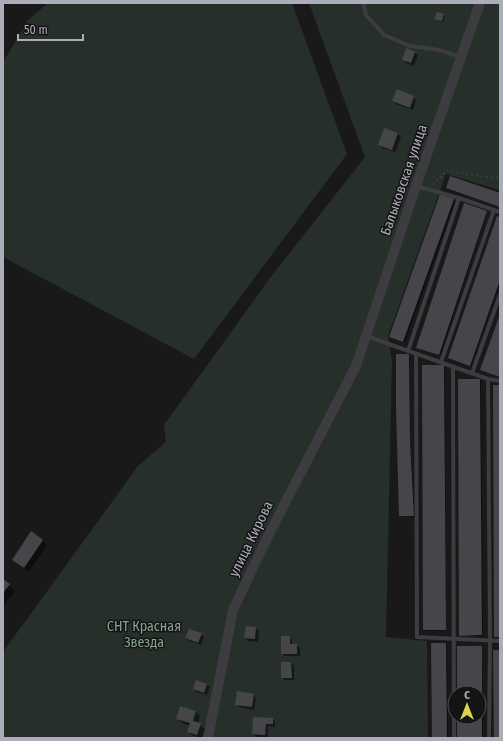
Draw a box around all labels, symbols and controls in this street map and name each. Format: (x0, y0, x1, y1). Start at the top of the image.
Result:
scale bar (18, 16, 83, 42)
text: 50 m (24, 23, 48, 37)
street label: Балыковская улица (377, 122, 431, 238)
street label: улица Кирова (225, 498, 277, 580)
park label: СНТ Красная Звезда (107, 618, 181, 651)
north arrow (447, 685, 487, 725)
text: С (464, 689, 470, 702)

